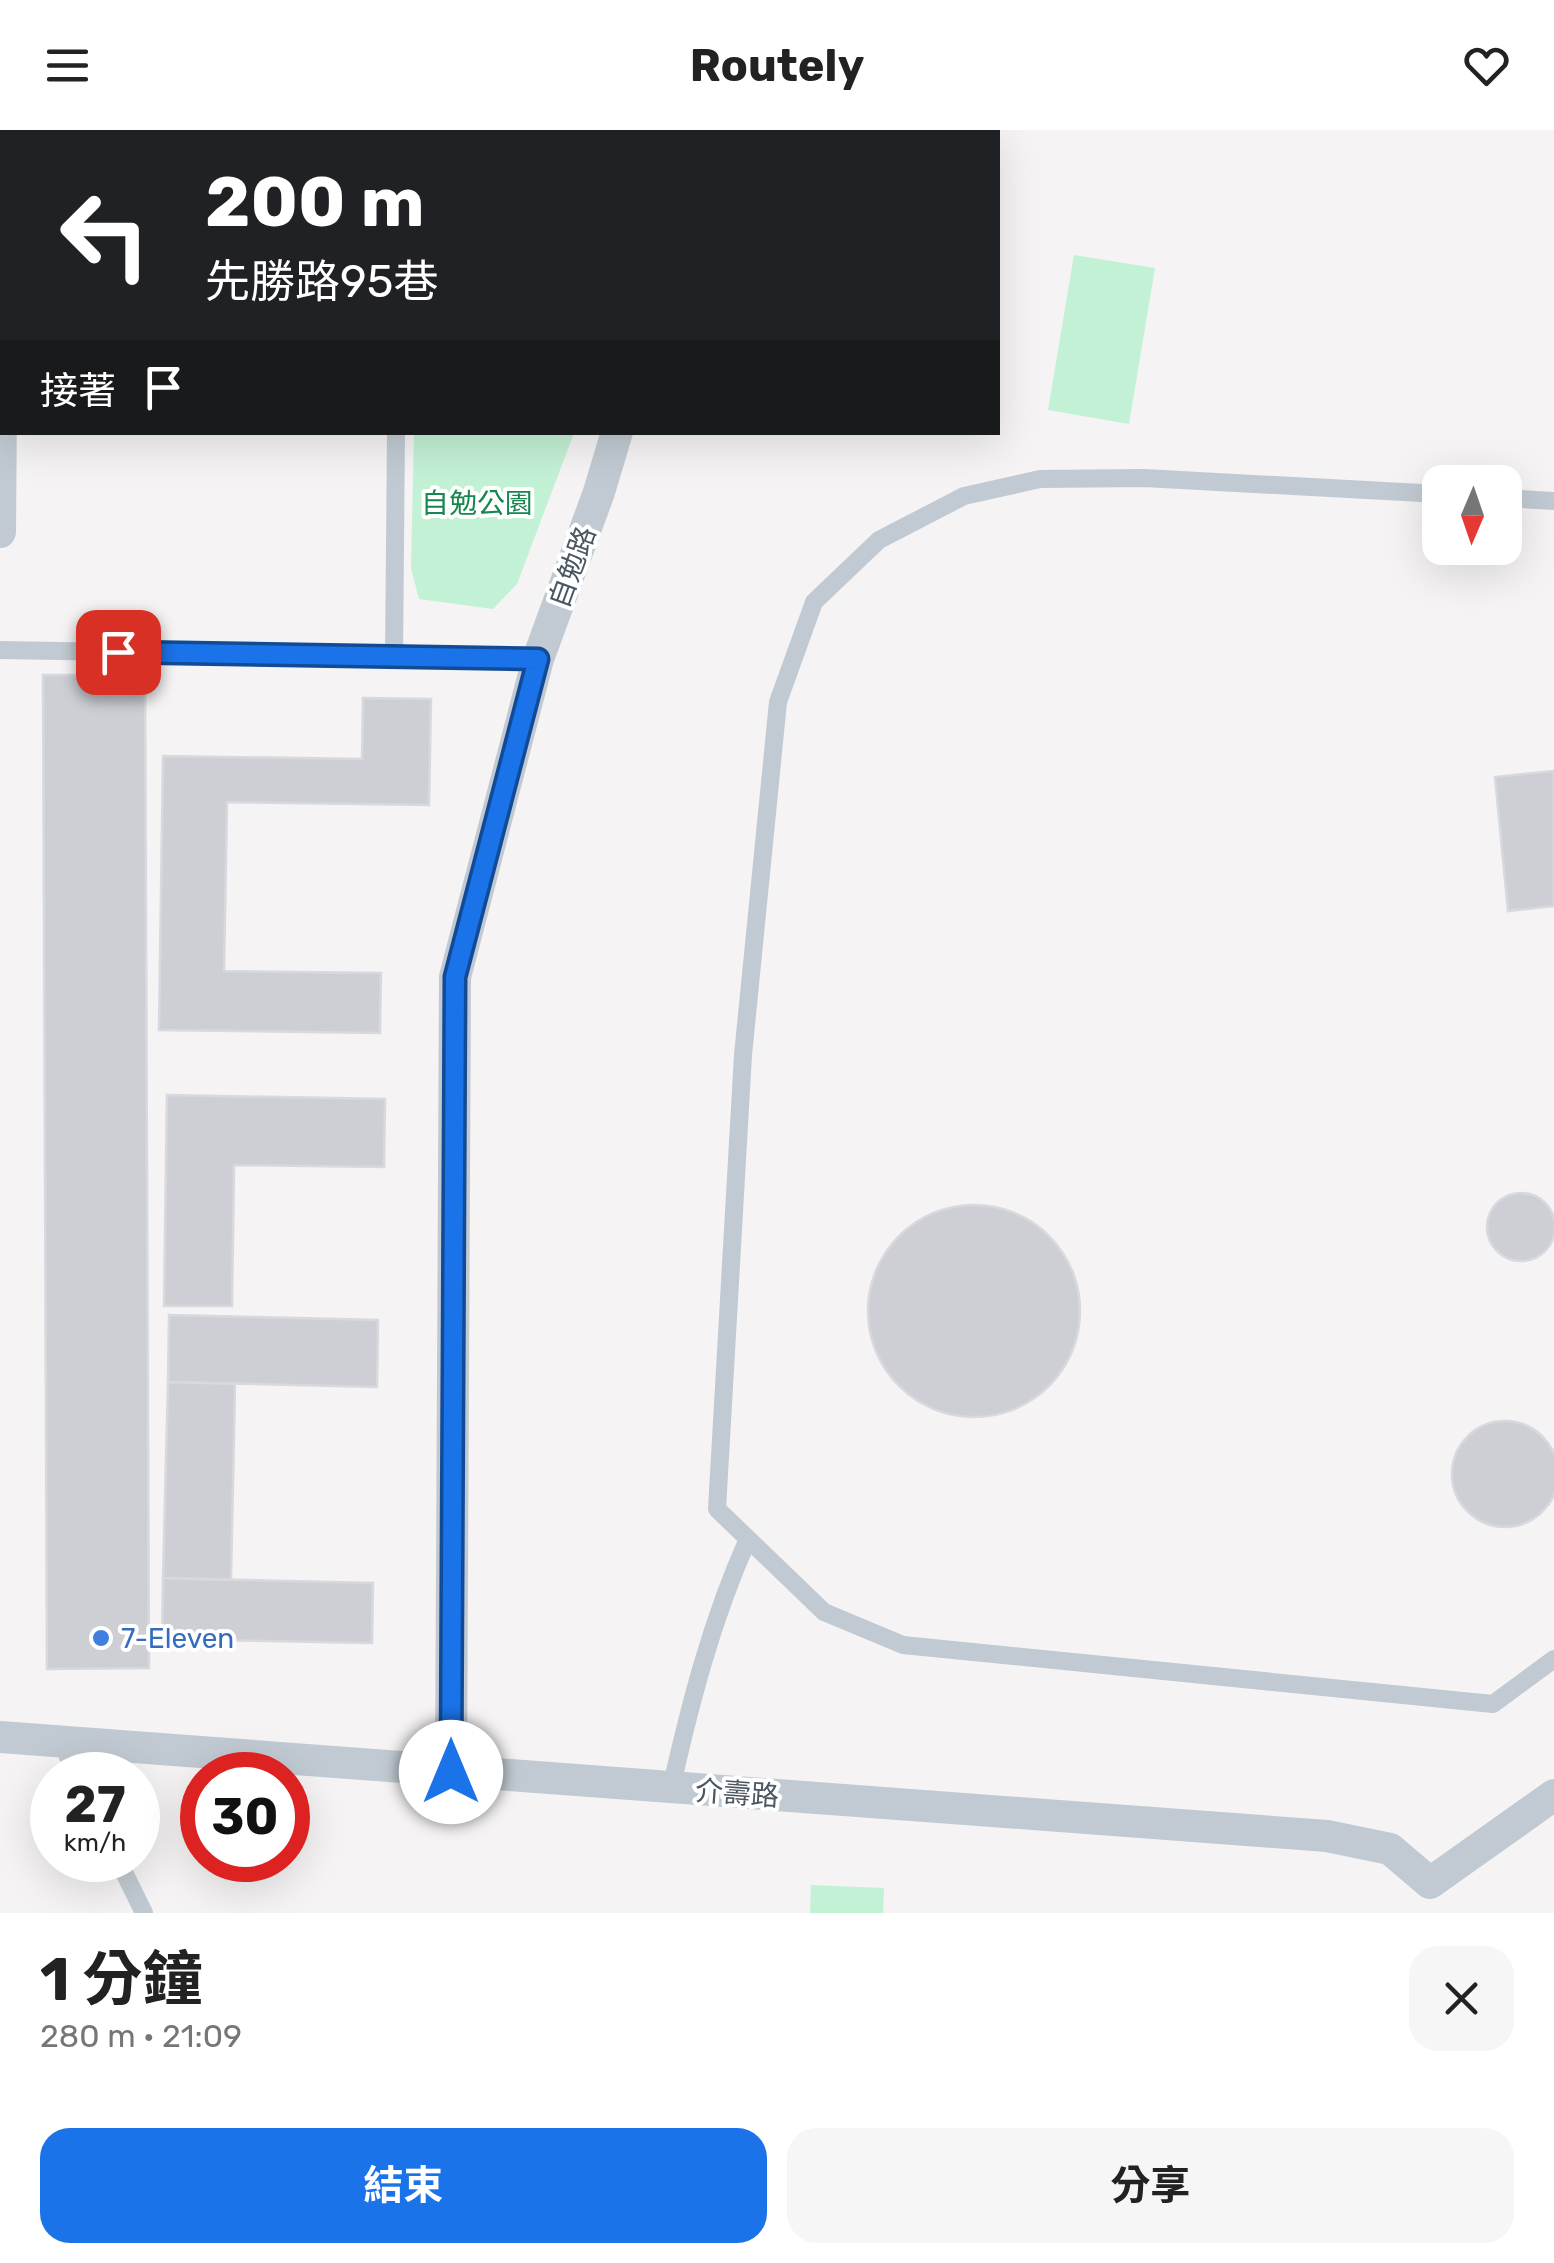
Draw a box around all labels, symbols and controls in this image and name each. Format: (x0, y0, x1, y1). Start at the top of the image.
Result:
icon: menu (40, 38, 95, 93)
icon: heart (1459, 38, 1514, 93)
text: Routely (690, 39, 864, 92)
text: 200 m (205, 161, 425, 244)
icon: left (40, 170, 170, 300)
text: 先勝路95巷 (205, 255, 438, 308)
icon: arrive (136, 360, 191, 415)
text: 接著 (40, 368, 116, 414)
north arrow (1422, 465, 1522, 565)
map controls (1422, 465, 1522, 565)
park label: 自勉公園 (421, 487, 533, 520)
street label: 自勉路 (543, 522, 602, 612)
pin (76, 610, 161, 695)
icon: arrive (91, 625, 146, 680)
place label: 7-Eleven (121, 1622, 234, 1655)
marker: 7-Eleven (90, 1627, 112, 1649)
position arrow (399, 1720, 503, 1824)
speed limit sign: 30 (180, 1752, 310, 1882)
street label: 介壽路 (694, 1774, 780, 1813)
text: 27 (64, 1775, 126, 1835)
text: km/h (64, 1828, 126, 1857)
text: 1 分鐘 (40, 1944, 203, 2015)
button: close (1409, 1946, 1514, 2051)
text: 280 m · 21:09 (40, 2017, 242, 2055)
button: 結束 (40, 2128, 767, 2243)
button: 分享 (787, 2128, 1514, 2243)

